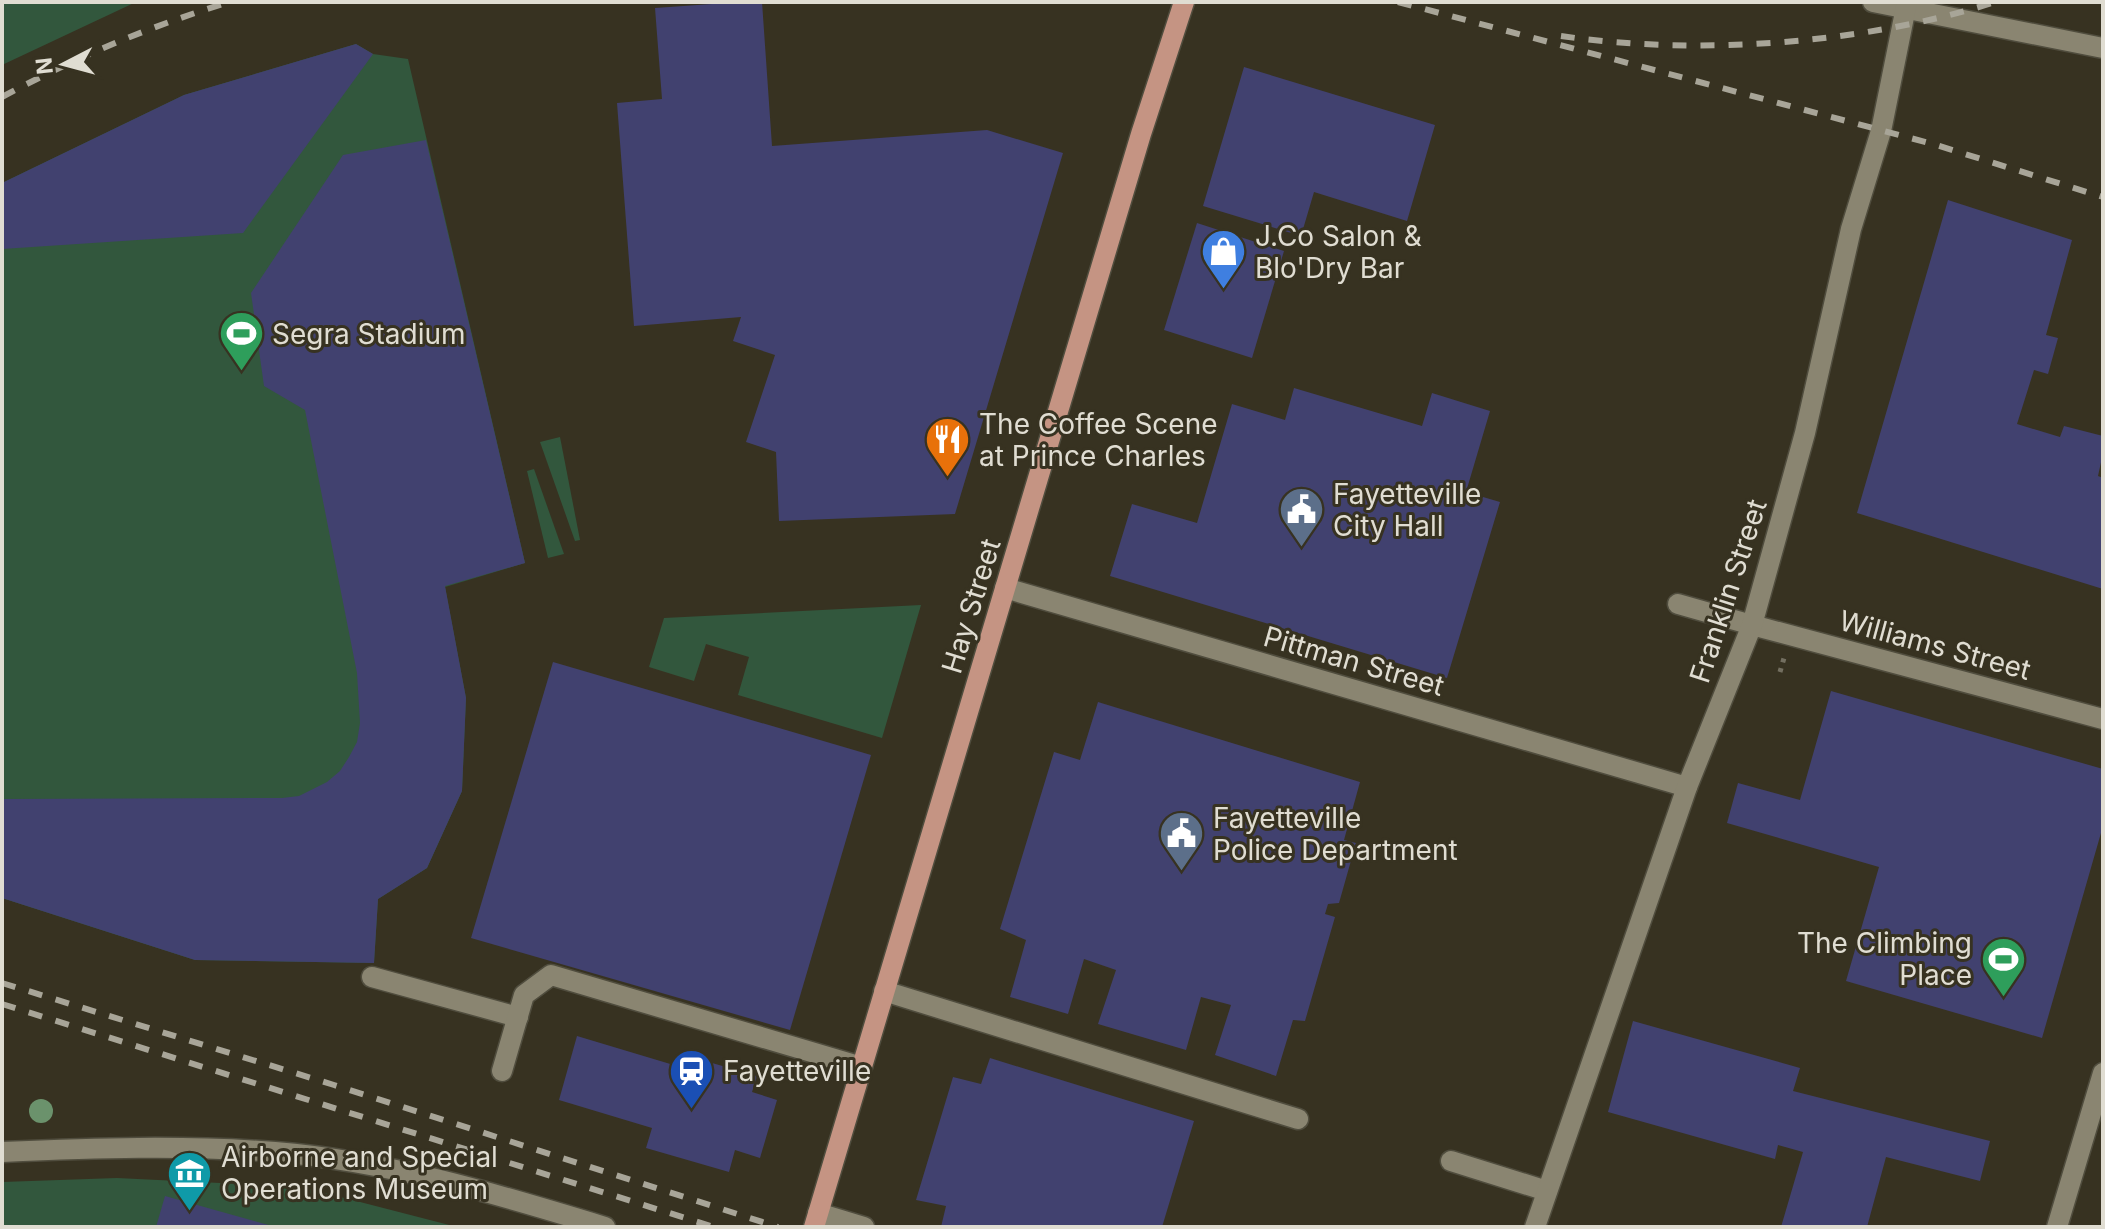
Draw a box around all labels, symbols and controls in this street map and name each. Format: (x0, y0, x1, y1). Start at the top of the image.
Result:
north arrow (24, 24, 104, 104)
text: N (30, 56, 58, 76)
place label: J.Co Salon & Blo'Dry Bar (1255, 219, 1422, 285)
shop icon: J.Co Salon & Blo'Dry Bar (1200, 228, 1248, 291)
sports icon: Segra Stadium (217, 310, 265, 373)
place label: Segra Stadium (272, 317, 466, 351)
place label: The Coffee Scene at Prince Charles (979, 407, 1218, 473)
restaurant icon: The Coffee Scene at Prince Charles (924, 416, 972, 479)
place label: Fayetteville City Hall (1333, 477, 1481, 543)
public building icon: Fayetteville City Hall (1278, 486, 1326, 549)
street label: Franklin Street (1682, 495, 1774, 687)
street label: Hay Street (934, 535, 1008, 677)
street label: Williams Street (1836, 603, 2034, 687)
street label: Pittman Street (1260, 619, 1448, 703)
place label: Fayetteville Police Department (1213, 801, 1458, 867)
public building icon: Fayetteville Police Department (1158, 810, 1206, 873)
place label: The Climbing Place (1797, 926, 1972, 992)
sports icon: The Climbing Place (1979, 935, 2027, 998)
station icon: Fayetteville (668, 1047, 716, 1110)
place label: Fayetteville (723, 1054, 871, 1088)
place label: Airborne and Special Operations Museum (221, 1140, 498, 1206)
museum icon: Airborne and Special Operations Museum (166, 1149, 214, 1212)

